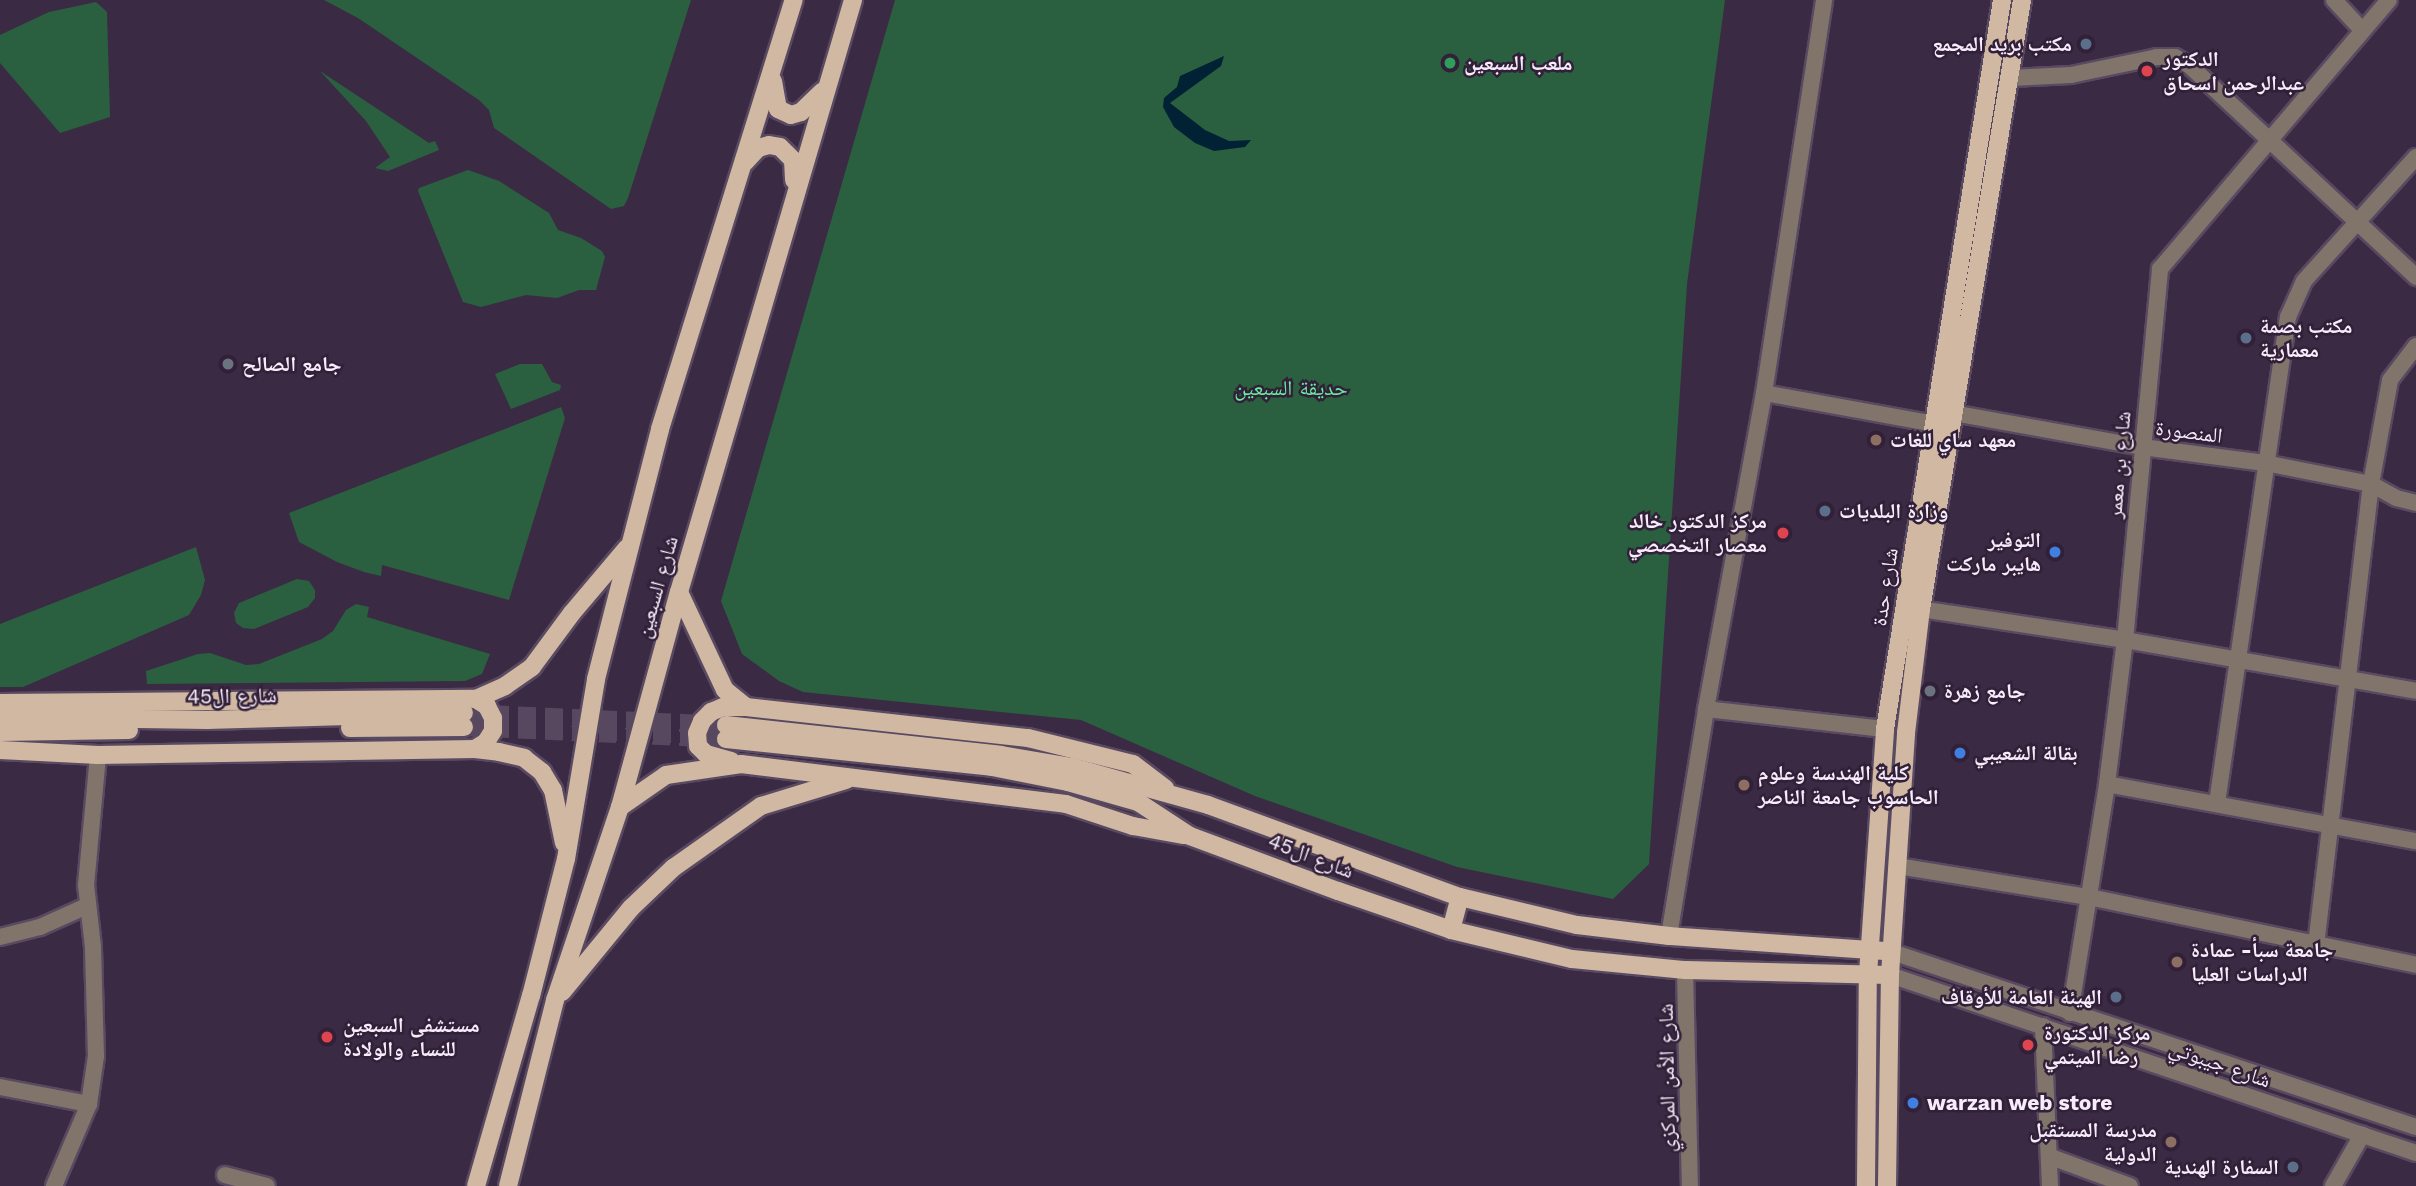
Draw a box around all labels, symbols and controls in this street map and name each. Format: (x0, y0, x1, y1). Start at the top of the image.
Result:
place label: مكتب بريد المجمع (1932, 31, 2072, 57)
marker: مكتب بريد المجمع (2078, 36, 2094, 52)
place label: الدكتور عبدالرحمن اسحاق (2163, 46, 2304, 96)
place label: ملعب السبعين (1464, 50, 1572, 76)
marker: ملعب السبعين (1442, 55, 1458, 71)
marker: الدكتور عبدالرحمن اسحاق (2137, 61, 2157, 81)
place label: مكتب بصمة معمارية (2260, 313, 2352, 363)
marker: مكتب بصمة معمارية (2238, 330, 2254, 346)
place label: جامع الصالح (242, 351, 342, 377)
marker: جامع الصالح (220, 356, 236, 372)
park label: حديقة السبعين (1234, 375, 1348, 401)
street label: شارع بن معمر (2102, 410, 2136, 520)
street label: المنصورة (2154, 415, 2224, 449)
place label: معهد ساي للغات (1890, 427, 2016, 453)
marker: معهد ساي للغات (1868, 432, 1884, 448)
place label: وزارة البلديات (1839, 498, 1948, 524)
marker: وزارة البلديات (1817, 503, 1833, 519)
place label: مركز الدكتور خالد معصار التخصصي (1628, 508, 1767, 558)
marker: مركز الدكتور خالد معصار التخصصي (1773, 523, 1793, 543)
place label: التوفير هايبر ماركت (1946, 527, 2041, 577)
street label: شارع السبعين (630, 533, 684, 641)
marker: التوفير هايبر ماركت (2047, 544, 2063, 560)
street label: شارع حدة (1866, 546, 1904, 628)
place label: جامع زهرة (1944, 678, 2026, 704)
street label: شارع ال45 (187, 683, 277, 709)
marker: جامع زهرة (1922, 683, 1938, 699)
place label: بقالة الشعيبي (1974, 740, 2078, 766)
marker: بقالة الشعيبي (1952, 745, 1968, 761)
place label: كلية الهندسة وعلوم الحاسوب جامعة الناصر (1758, 760, 1939, 810)
marker: كلية الهندسة وعلوم الحاسوب جامعة الناصر (1736, 777, 1752, 793)
street label: شارع ال45 (1265, 828, 1357, 884)
place label: جامعة سبأ- عمادة الدراسات العليا (2191, 937, 2333, 987)
marker: جامعة سبأ- عمادة الدراسات العليا (2169, 954, 2185, 970)
place label: الهيئة العامة للأوقاف (1941, 984, 2102, 1010)
marker: الهيئة العامة للأوقاف (2108, 989, 2124, 1005)
street label: شارع الأمن المركزي (1653, 1003, 1681, 1153)
place label: مستشفى السبعين للنساء والولادة (343, 1012, 480, 1062)
place label: مركز الدكتورة رضا الميتمي (2044, 1020, 2150, 1070)
marker: مستشفى السبعين للنساء والولادة (317, 1027, 337, 1047)
marker: مركز الدكتورة رضا الميتمي (2018, 1035, 2038, 1055)
street label: شارع جيبوتي (2166, 1035, 2274, 1093)
place label: warzan web store (1927, 1090, 2113, 1116)
marker: warzan web store (1905, 1095, 1921, 1111)
place label: مدرسة المستقبل الدولية (2029, 1117, 2157, 1167)
marker: مدرسة المستقبل الدولية (2163, 1134, 2179, 1150)
place label: السفارة الهندية (2164, 1154, 2279, 1180)
marker: السفارة الهندية (2285, 1159, 2301, 1175)

